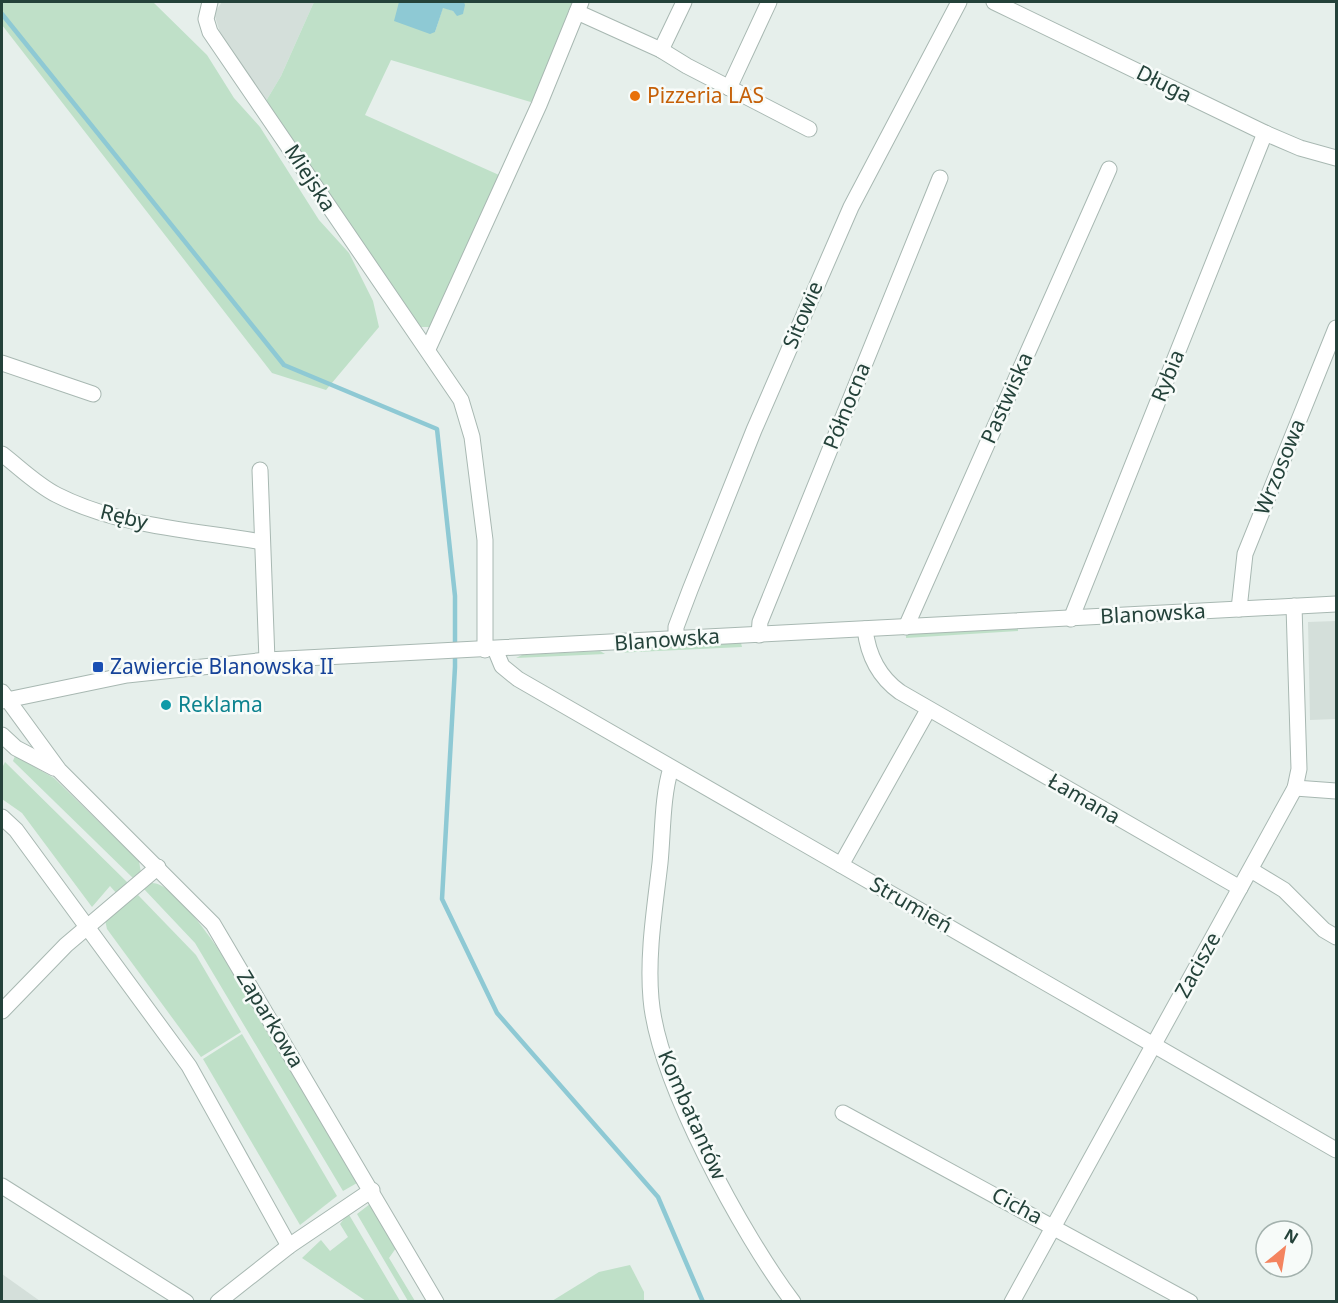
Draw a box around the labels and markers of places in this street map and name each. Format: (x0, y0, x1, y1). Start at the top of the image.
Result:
place label: Pizzeria LAS (647, 81, 764, 109)
marker: Pizzeria LAS (628, 89, 642, 103)
place label: Zawiercie Blanowska II (110, 652, 334, 680)
marker: Zawiercie Blanowska II (91, 660, 105, 674)
place label: Reklama (178, 690, 263, 718)
marker: Reklama (159, 698, 173, 712)

